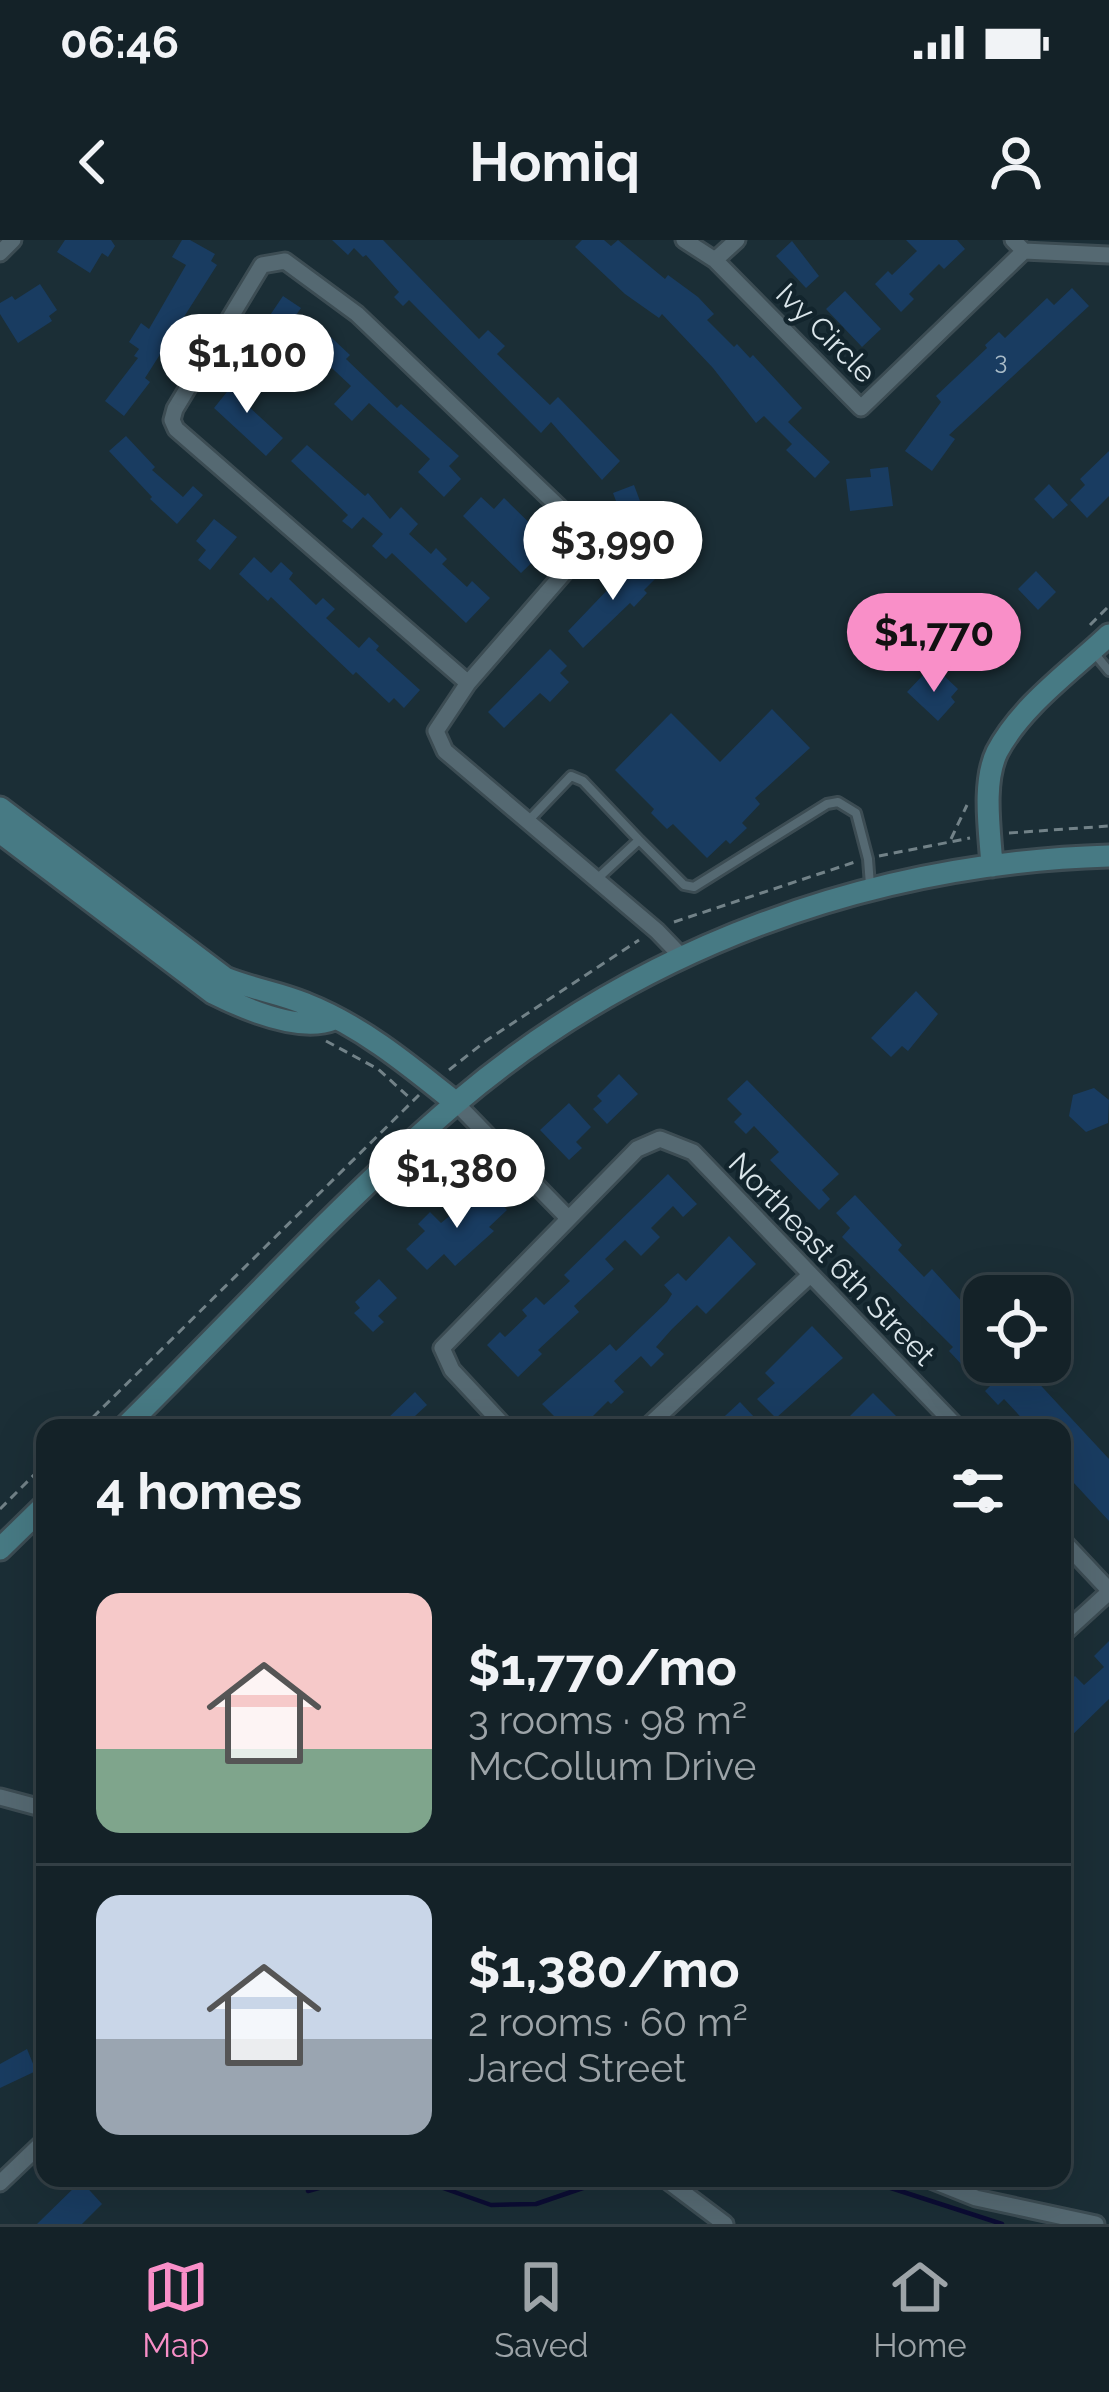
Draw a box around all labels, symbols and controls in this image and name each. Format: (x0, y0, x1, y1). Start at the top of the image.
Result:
text: 06:46 (60, 16, 179, 69)
icon: back (60, 129, 126, 195)
icon: person (983, 129, 1049, 195)
text: Homiq (469, 130, 640, 194)
street label: Ivy Circle (769, 276, 883, 390)
pin: $1,100 (149, 314, 345, 416)
text: $1,100 (187, 330, 307, 376)
house number: 3 (995, 346, 1007, 375)
pin: $3,990 (515, 501, 711, 603)
text: $3,990 (550, 517, 676, 563)
pin: $1,770 (836, 593, 1032, 695)
text: $1,770 (874, 609, 994, 655)
pin: $1,380 (359, 1129, 555, 1231)
text: $1,380 (396, 1145, 518, 1191)
street label: Northeast 6th Street (722, 1146, 942, 1372)
map controls (963, 1275, 1071, 1383)
button: locate (963, 1275, 1071, 1383)
icon: filters (945, 1458, 1011, 1524)
text: 4 homes (96, 1461, 302, 1521)
text: $1,770/mo (468, 1637, 737, 1697)
icon: home (192, 1641, 336, 1785)
text: 3 rooms · 98 m² (468, 1697, 747, 1743)
text: McCollum Drive (468, 1743, 756, 1789)
text: $1,380/mo (468, 1939, 740, 1999)
icon: home (192, 1943, 336, 2087)
text: 2 rooms · 60 m² (468, 1999, 748, 2045)
text: Jared Street (468, 2045, 686, 2091)
tab: Map (142, 2254, 209, 2365)
tab: Saved (494, 2254, 589, 2365)
tab: Home (873, 2254, 967, 2365)

